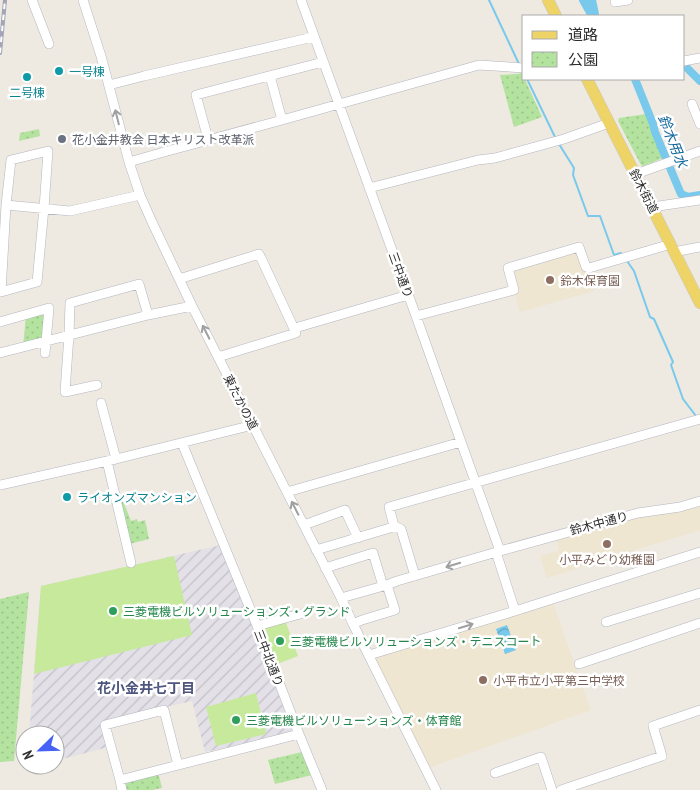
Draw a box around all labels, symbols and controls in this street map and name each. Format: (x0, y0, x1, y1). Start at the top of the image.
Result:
legend (522, 15, 685, 80)
text: 道路 (568, 25, 598, 44)
text: 公園 (568, 50, 598, 69)
place label: 一号棟 (69, 64, 105, 79)
marker: 一号棟 (53, 65, 65, 77)
marker: 二号棟 (21, 71, 33, 83)
place label: 二号棟 (9, 85, 45, 100)
one-way arrow (112, 110, 121, 126)
water label: 鈴木用水 (654, 112, 693, 172)
place label: 花小金井教会 日本キリスト改革派 (72, 132, 255, 147)
marker: 花小金井教会 日本キリスト改革派 (56, 133, 68, 145)
street label: 鈴木街道 (626, 166, 662, 216)
street label: 三中通り (386, 250, 416, 300)
place label: 鈴木保育園 (560, 273, 620, 288)
marker: 鈴木保育園 (544, 274, 556, 286)
one-way arrow (201, 324, 211, 339)
street label: 東たかの道 (221, 372, 261, 432)
place label: ライオンズマンション (77, 490, 197, 505)
marker: ライオンズマンション (61, 491, 73, 503)
one-way arrow (290, 500, 300, 515)
street label: 鈴木中通り (568, 508, 630, 538)
marker: 小平みどり幼稚園 (601, 538, 613, 550)
place label: 小平みどり幼稚園 (559, 552, 655, 567)
one-way arrow (445, 560, 461, 570)
place label: 三菱電機ビルソリューションズ・グランド (123, 604, 351, 619)
marker: 三菱電機ビルソリューションズ・グランド (107, 605, 119, 617)
one-way arrow (458, 620, 474, 630)
street label: 三中北通り (251, 627, 287, 689)
place label: 三菱電機ビルソリューションズ・テニスコート (290, 634, 542, 649)
marker: 三菱電機ビルソリューションズ・テニスコート (274, 635, 286, 647)
place label: 小平市立小平第三中学校 (493, 673, 625, 688)
marker: 小平市立小平第三中学校 (477, 674, 489, 686)
district label: 花小金井七丁目 (97, 679, 195, 697)
place label: 三菱電機ビルソリューションズ・体育館 (246, 713, 462, 728)
marker: 三菱電機ビルソリューションズ・体育館 (230, 714, 242, 726)
north arrow (15, 725, 65, 775)
text: N (18, 748, 38, 762)

